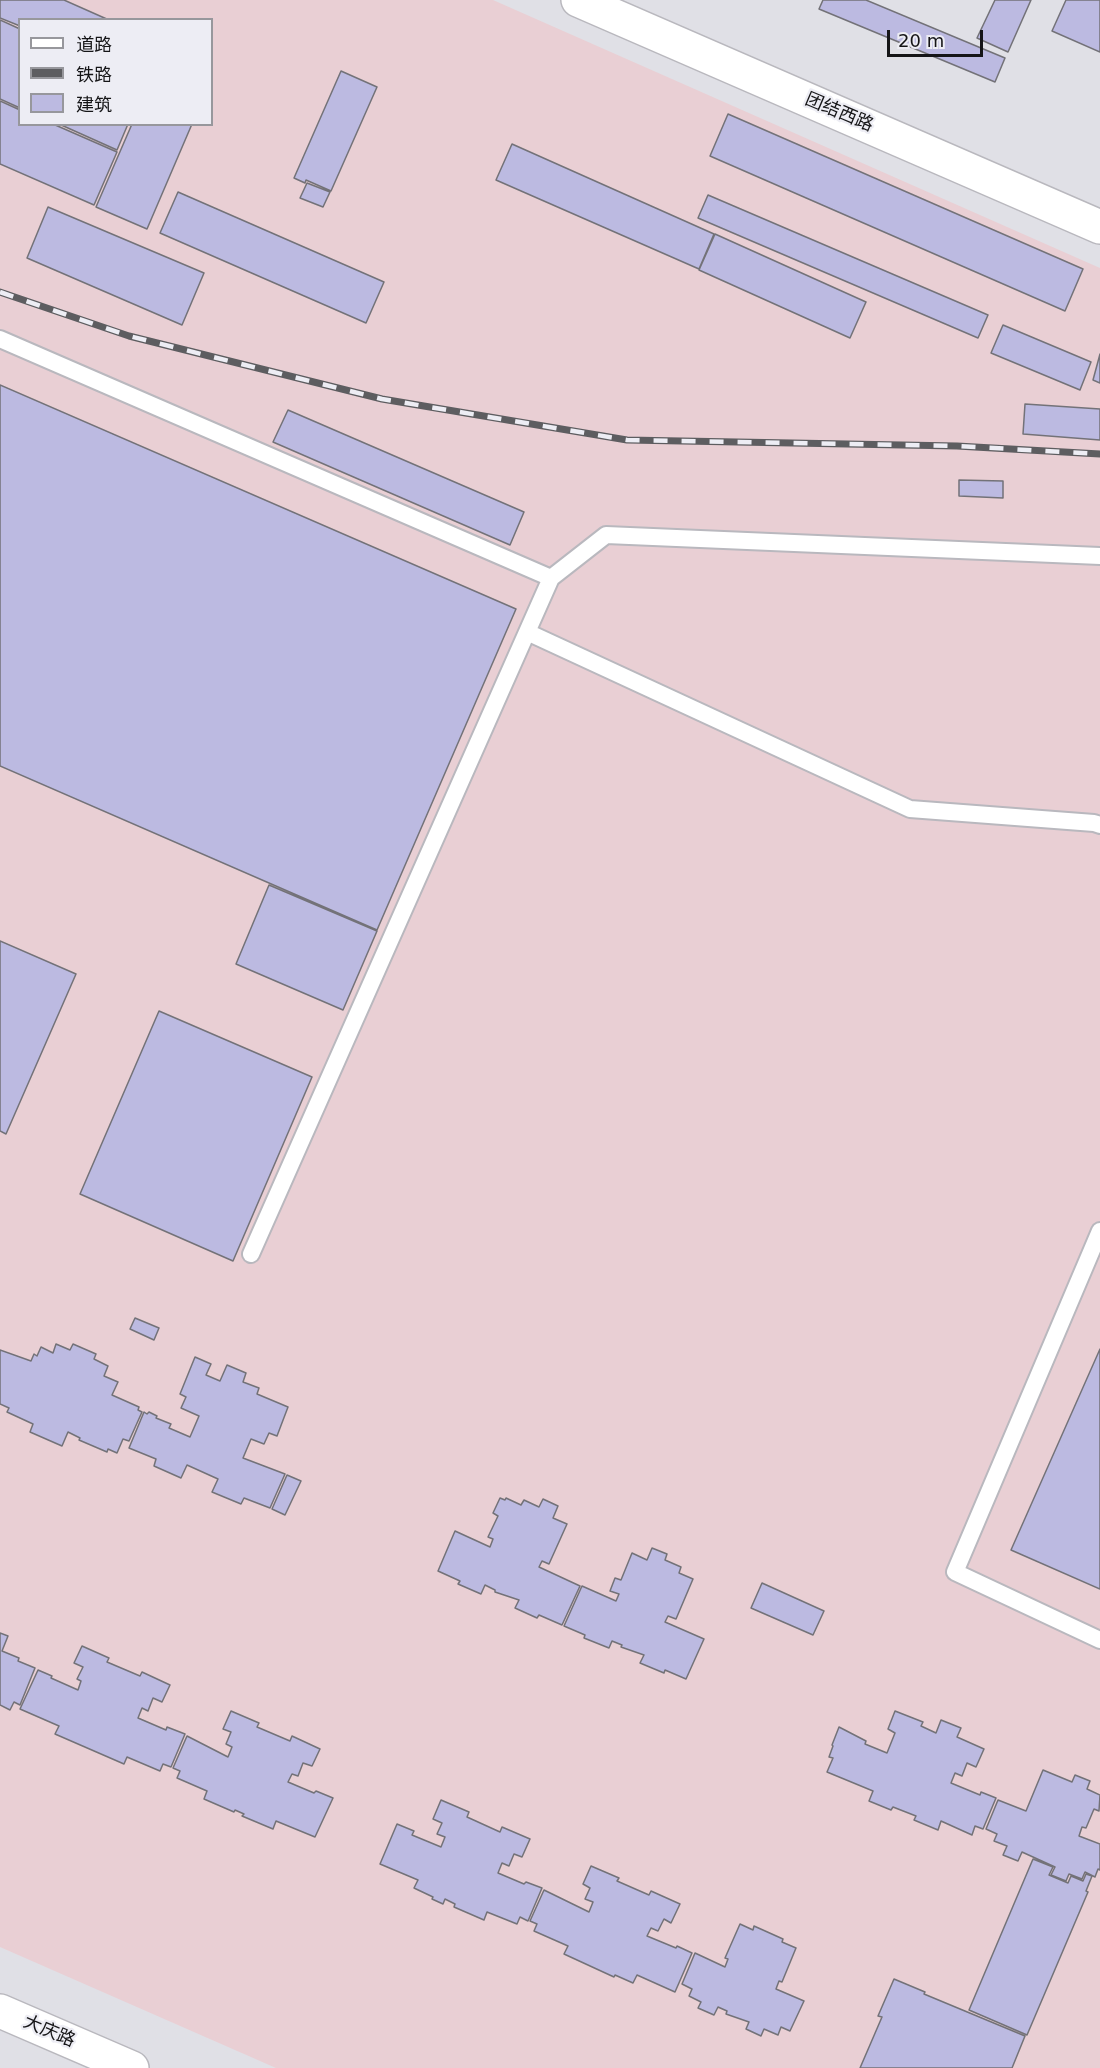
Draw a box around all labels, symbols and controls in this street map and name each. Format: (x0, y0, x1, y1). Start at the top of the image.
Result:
legend (18, 18, 213, 126)
scale bar (890, 18, 986, 56)
text: 20 m (898, 30, 944, 51)
text: 道路 (76, 34, 112, 55)
text: 铁路 (76, 64, 112, 85)
street label: 团结西路 (802, 89, 876, 137)
text: 建筑 (76, 94, 112, 115)
street label: 大庆路 (20, 2012, 78, 2052)

